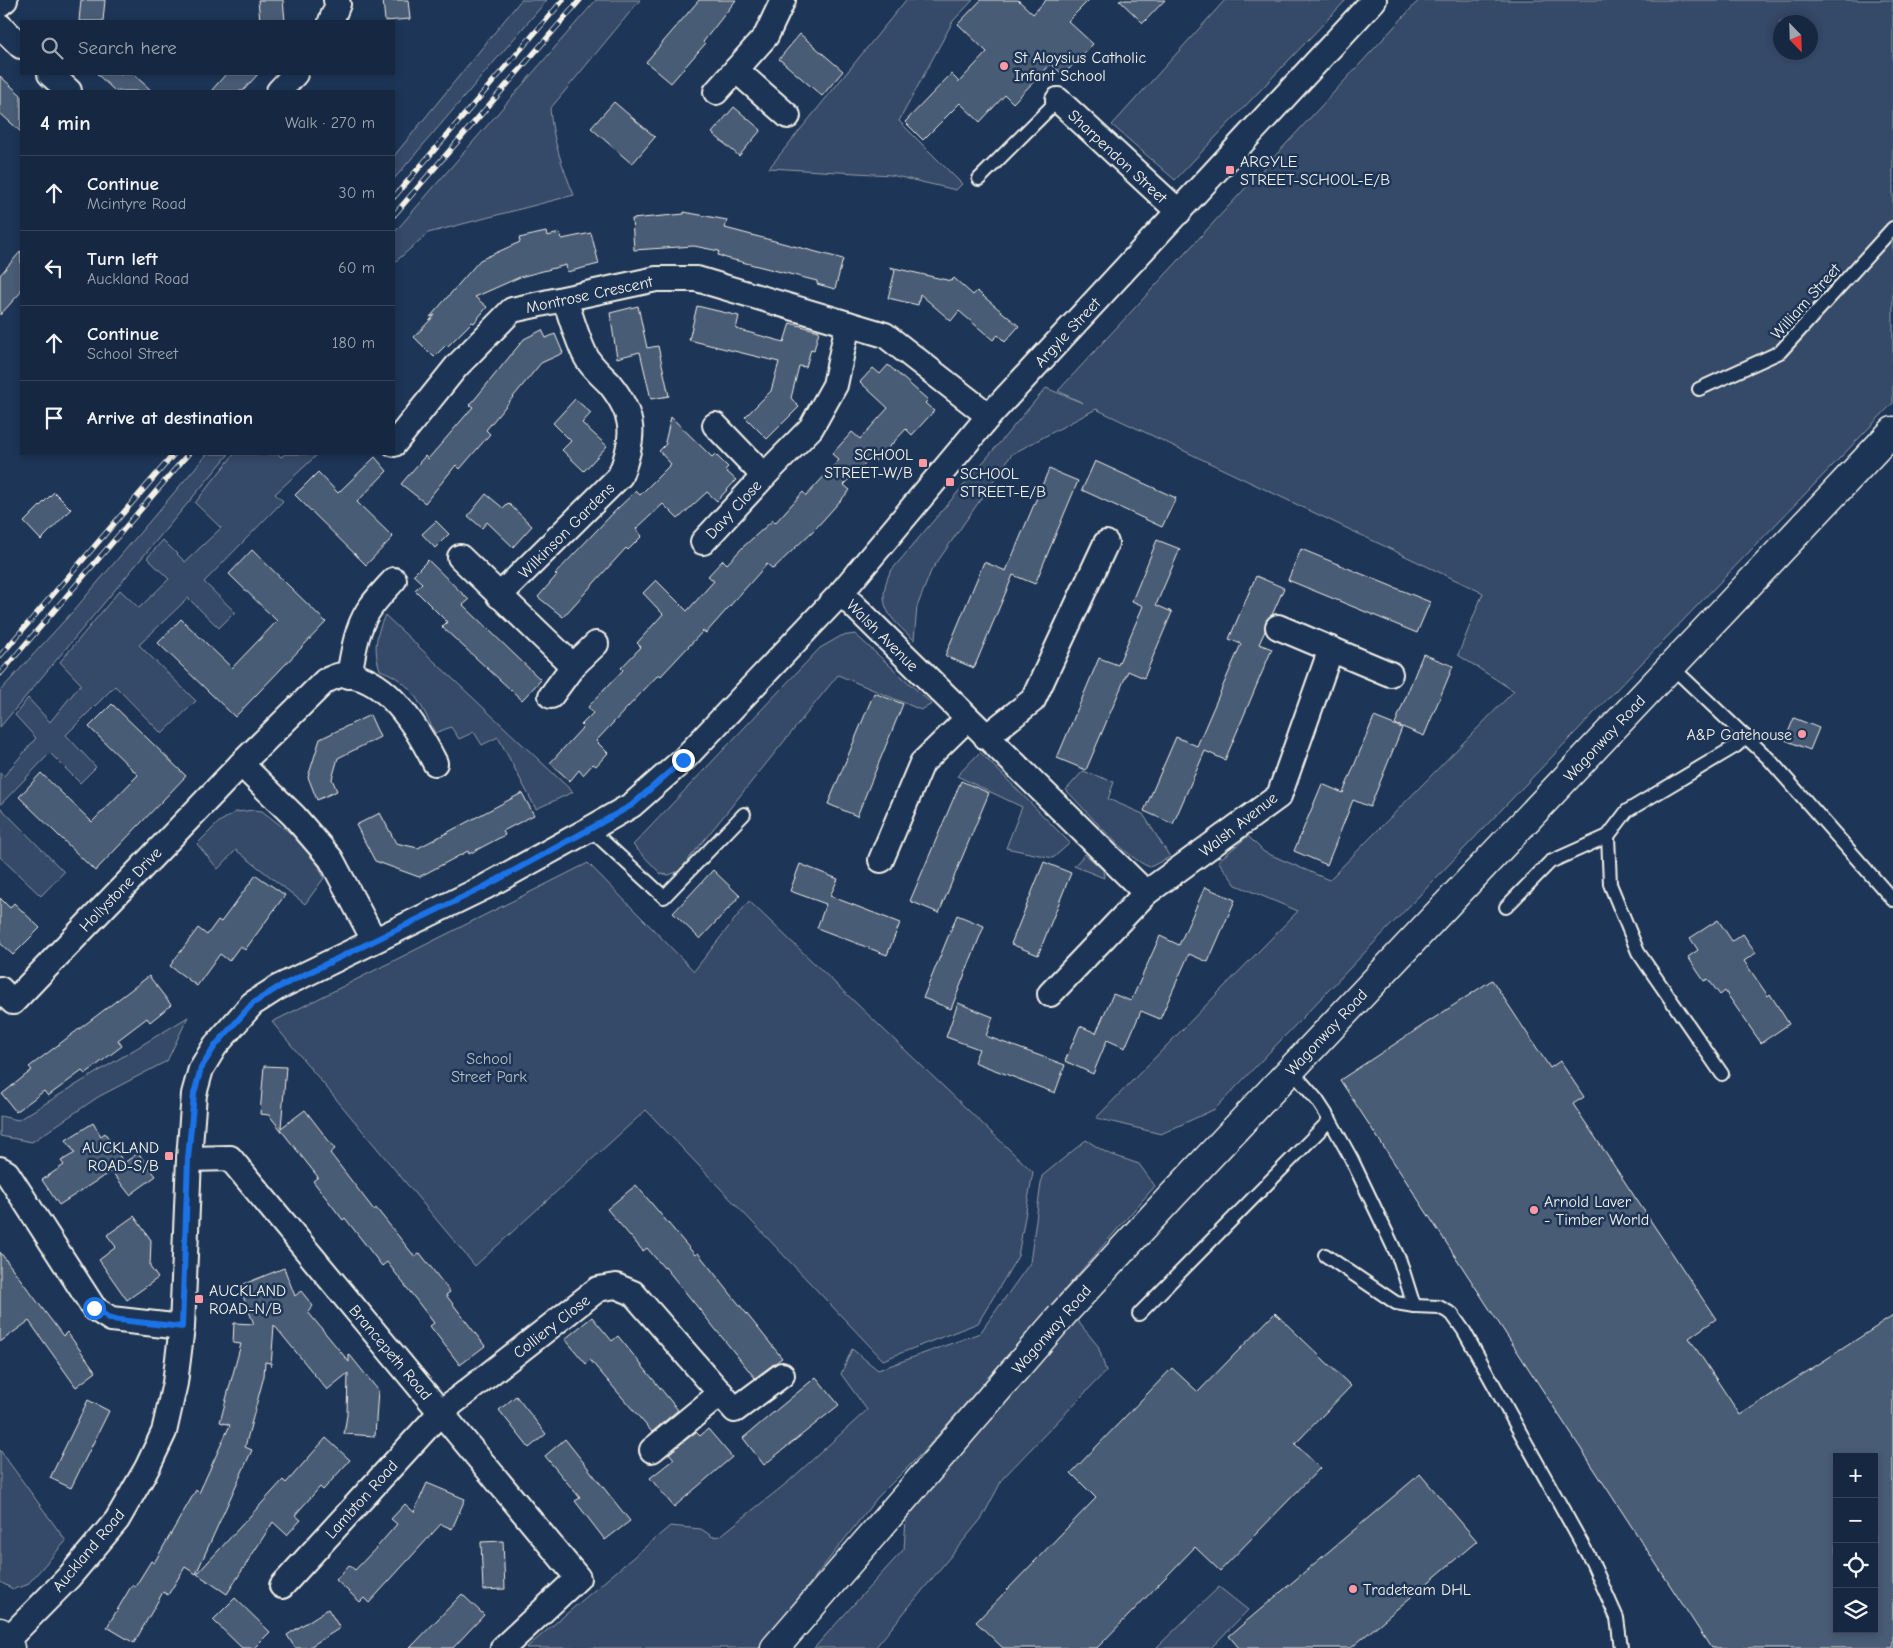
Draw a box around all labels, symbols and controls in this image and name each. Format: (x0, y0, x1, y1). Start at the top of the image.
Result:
north arrow (1773, 15, 1818, 60)
search box (20, 20, 395, 75)
icon: search (38, 34, 66, 62)
text: Search here (78, 37, 177, 59)
place label: St Aloysius Catholic Infant School (1014, 49, 1146, 85)
marker: St Aloysius Catholic Infant School (998, 60, 1010, 72)
street label: Sharpendon Street (1064, 106, 1171, 207)
text: 4 min (40, 111, 91, 135)
text: Walk · 270 m (285, 114, 375, 132)
place label: ARGYLE STREET-SCHOOL-E/B (1240, 153, 1390, 189)
marker: ARGYLE STREET-SCHOOL-E/B (1224, 164, 1236, 176)
text: Continue (87, 173, 159, 195)
icon: ahead (40, 179, 68, 207)
text: 30 m (339, 184, 375, 202)
text: Mcintyre Road (87, 195, 186, 213)
text: Turn left (87, 248, 158, 270)
icon: left (40, 254, 68, 282)
text: 60 m (338, 259, 375, 277)
street label: William Street (1767, 260, 1845, 343)
text: Auckland Road (87, 270, 189, 288)
street label: Montrose Crescent (524, 273, 655, 317)
street label: Argyle Street (1031, 294, 1105, 371)
text: Continue (87, 323, 159, 345)
icon: ahead (40, 329, 68, 357)
text: 180 m (332, 334, 375, 352)
text: School Street (87, 345, 178, 363)
icon: arrive (40, 404, 68, 432)
text: Arrive at destination (87, 407, 253, 429)
place label: SCHOOL STREET-W/B (824, 446, 913, 482)
marker: SCHOOL STREET-W/B (917, 457, 929, 469)
place label: SCHOOL STREET-E/B (960, 465, 1046, 501)
marker: SCHOOL STREET-E/B (944, 476, 956, 488)
street label: Davy Close (702, 477, 765, 543)
street label: Wilkinson Gardens (515, 479, 619, 582)
street label: Walsh Avenue (843, 596, 922, 675)
street label: Wagonway Road (1560, 692, 1649, 786)
place label: A&P Gatehouse (1686, 726, 1792, 744)
marker: A&P Gatehouse (1796, 728, 1808, 740)
route end (672, 749, 695, 772)
street label: Walsh Avenue (1196, 789, 1281, 861)
street label: Hollystone Drive (76, 844, 165, 936)
street label: Wagonway Road (1282, 986, 1371, 1080)
park label: School Street Park (451, 1050, 527, 1086)
place label: AUCKLAND ROAD-S/B (82, 1139, 159, 1175)
marker: AUCKLAND ROAD-S/B (163, 1150, 175, 1162)
place label: Arnold Laver - Timber World (1544, 1193, 1649, 1229)
marker: Arnold Laver - Timber World (1528, 1204, 1540, 1216)
place label: AUCKLAND ROAD-N/B (209, 1282, 286, 1318)
street label: Wagonway Road (1008, 1282, 1095, 1378)
street label: Colliery Close (510, 1291, 593, 1362)
marker: AUCKLAND ROAD-N/B (193, 1293, 205, 1305)
route start (83, 1297, 106, 1320)
street label: Brancepeth Road (345, 1302, 435, 1404)
map controls (1833, 1453, 1878, 1633)
button: + (1833, 1453, 1878, 1498)
street label: Lambton Road (322, 1457, 402, 1542)
button: − (1833, 1498, 1878, 1543)
street label: Auckland Road (49, 1506, 128, 1595)
button: locate (1833, 1543, 1878, 1588)
place label: Tradeteam DHL (1363, 1581, 1471, 1599)
marker: Tradeteam DHL (1347, 1583, 1359, 1595)
button: layers (1833, 1588, 1878, 1633)

